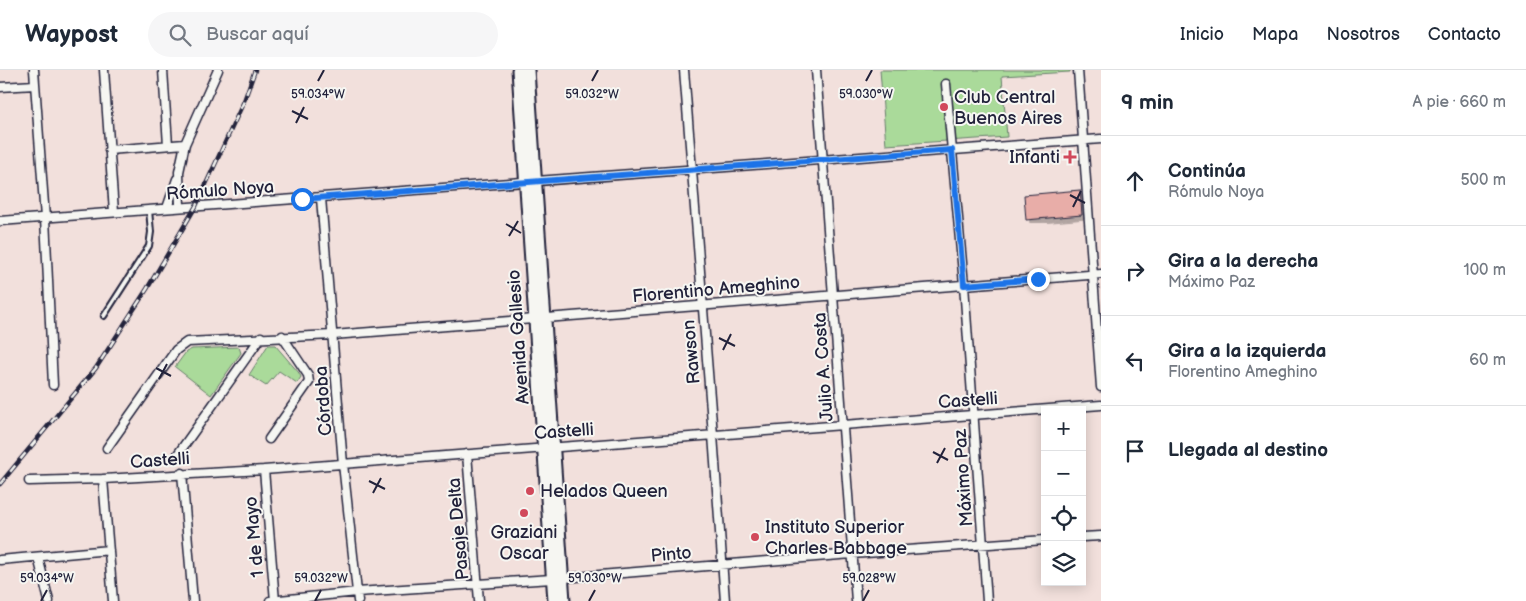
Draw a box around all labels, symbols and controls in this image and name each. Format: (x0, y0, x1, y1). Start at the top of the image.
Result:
search box (148, 12, 498, 57)
text: Waypost (25, 20, 118, 49)
icon: search (166, 21, 194, 49)
text: Buscar aquí (206, 23, 309, 46)
text: Inicio (1180, 24, 1224, 45)
text: Mapa (1252, 24, 1298, 45)
text: Nosotros (1326, 24, 1400, 45)
text: Contacto (1428, 24, 1501, 45)
text: 59.034°W (291, 87, 345, 102)
text: 59.032°W (565, 87, 619, 102)
text: 59.030°W (839, 87, 893, 102)
place label: Club Central Buenos Aires (954, 87, 1062, 129)
text: 9 min (1121, 90, 1174, 115)
text: A pie · 660 m (1412, 93, 1506, 112)
marker: Club Central Buenos Aires (938, 101, 950, 113)
place label: Infanti (1009, 147, 1060, 168)
marker: Infanti (1064, 151, 1076, 163)
text: Continúa (1168, 160, 1246, 183)
icon: ahead (1121, 167, 1149, 195)
text: 500 m (1460, 171, 1506, 190)
street label: Rómulo Noya (165, 176, 275, 205)
text: Rómulo Noya (1168, 183, 1264, 202)
route start (291, 188, 314, 211)
text: Gira a la derecha (1168, 250, 1318, 273)
icon: right (1121, 257, 1149, 285)
text: 100 m (1463, 261, 1506, 280)
route end (1027, 268, 1050, 291)
street label: Avenida Gallesio (503, 269, 534, 405)
street label: Florentino Ameghino (631, 272, 801, 307)
text: Máximo Paz (1168, 273, 1255, 292)
street label: Julio A. Costa (809, 312, 838, 422)
street label: Rawson (678, 319, 705, 385)
text: Gira a la izquierda (1168, 340, 1326, 363)
icon: left (1121, 347, 1149, 375)
text: 60 m (1469, 351, 1506, 370)
text: Florentino Ameghino (1168, 363, 1318, 382)
street label: Córdoba (311, 365, 336, 437)
street label: Castelli (937, 388, 999, 413)
map controls (1041, 406, 1086, 586)
button: + (1041, 406, 1086, 451)
street label: Castelli (533, 419, 595, 444)
street label: Máximo Paz (950, 428, 977, 527)
icon: arrive (1121, 437, 1149, 465)
text: Llegada al destino (1168, 439, 1328, 462)
street label: Castelli (129, 448, 191, 473)
button: − (1041, 451, 1086, 496)
street label: Pasaje Delta (444, 477, 473, 581)
place label: Helados Queen (540, 481, 668, 502)
marker: Helados Queen (524, 485, 536, 497)
street label: 1 de Mayo (240, 496, 269, 578)
button: locate (1041, 496, 1086, 541)
marker: Graziani Oscar (518, 507, 530, 519)
place label: Instituto Superior Charles Babbage (765, 517, 907, 559)
place label: Graziani Oscar (490, 522, 558, 564)
marker: Instituto Superior Charles Babbage (749, 531, 761, 543)
button: layers (1041, 541, 1086, 586)
street label: Pinto (650, 542, 692, 567)
text: 59.034°W (20, 571, 74, 586)
text: 59.032°W (294, 571, 348, 586)
text: 59.030°W (568, 571, 622, 586)
text: 59.028°W (842, 571, 896, 586)

